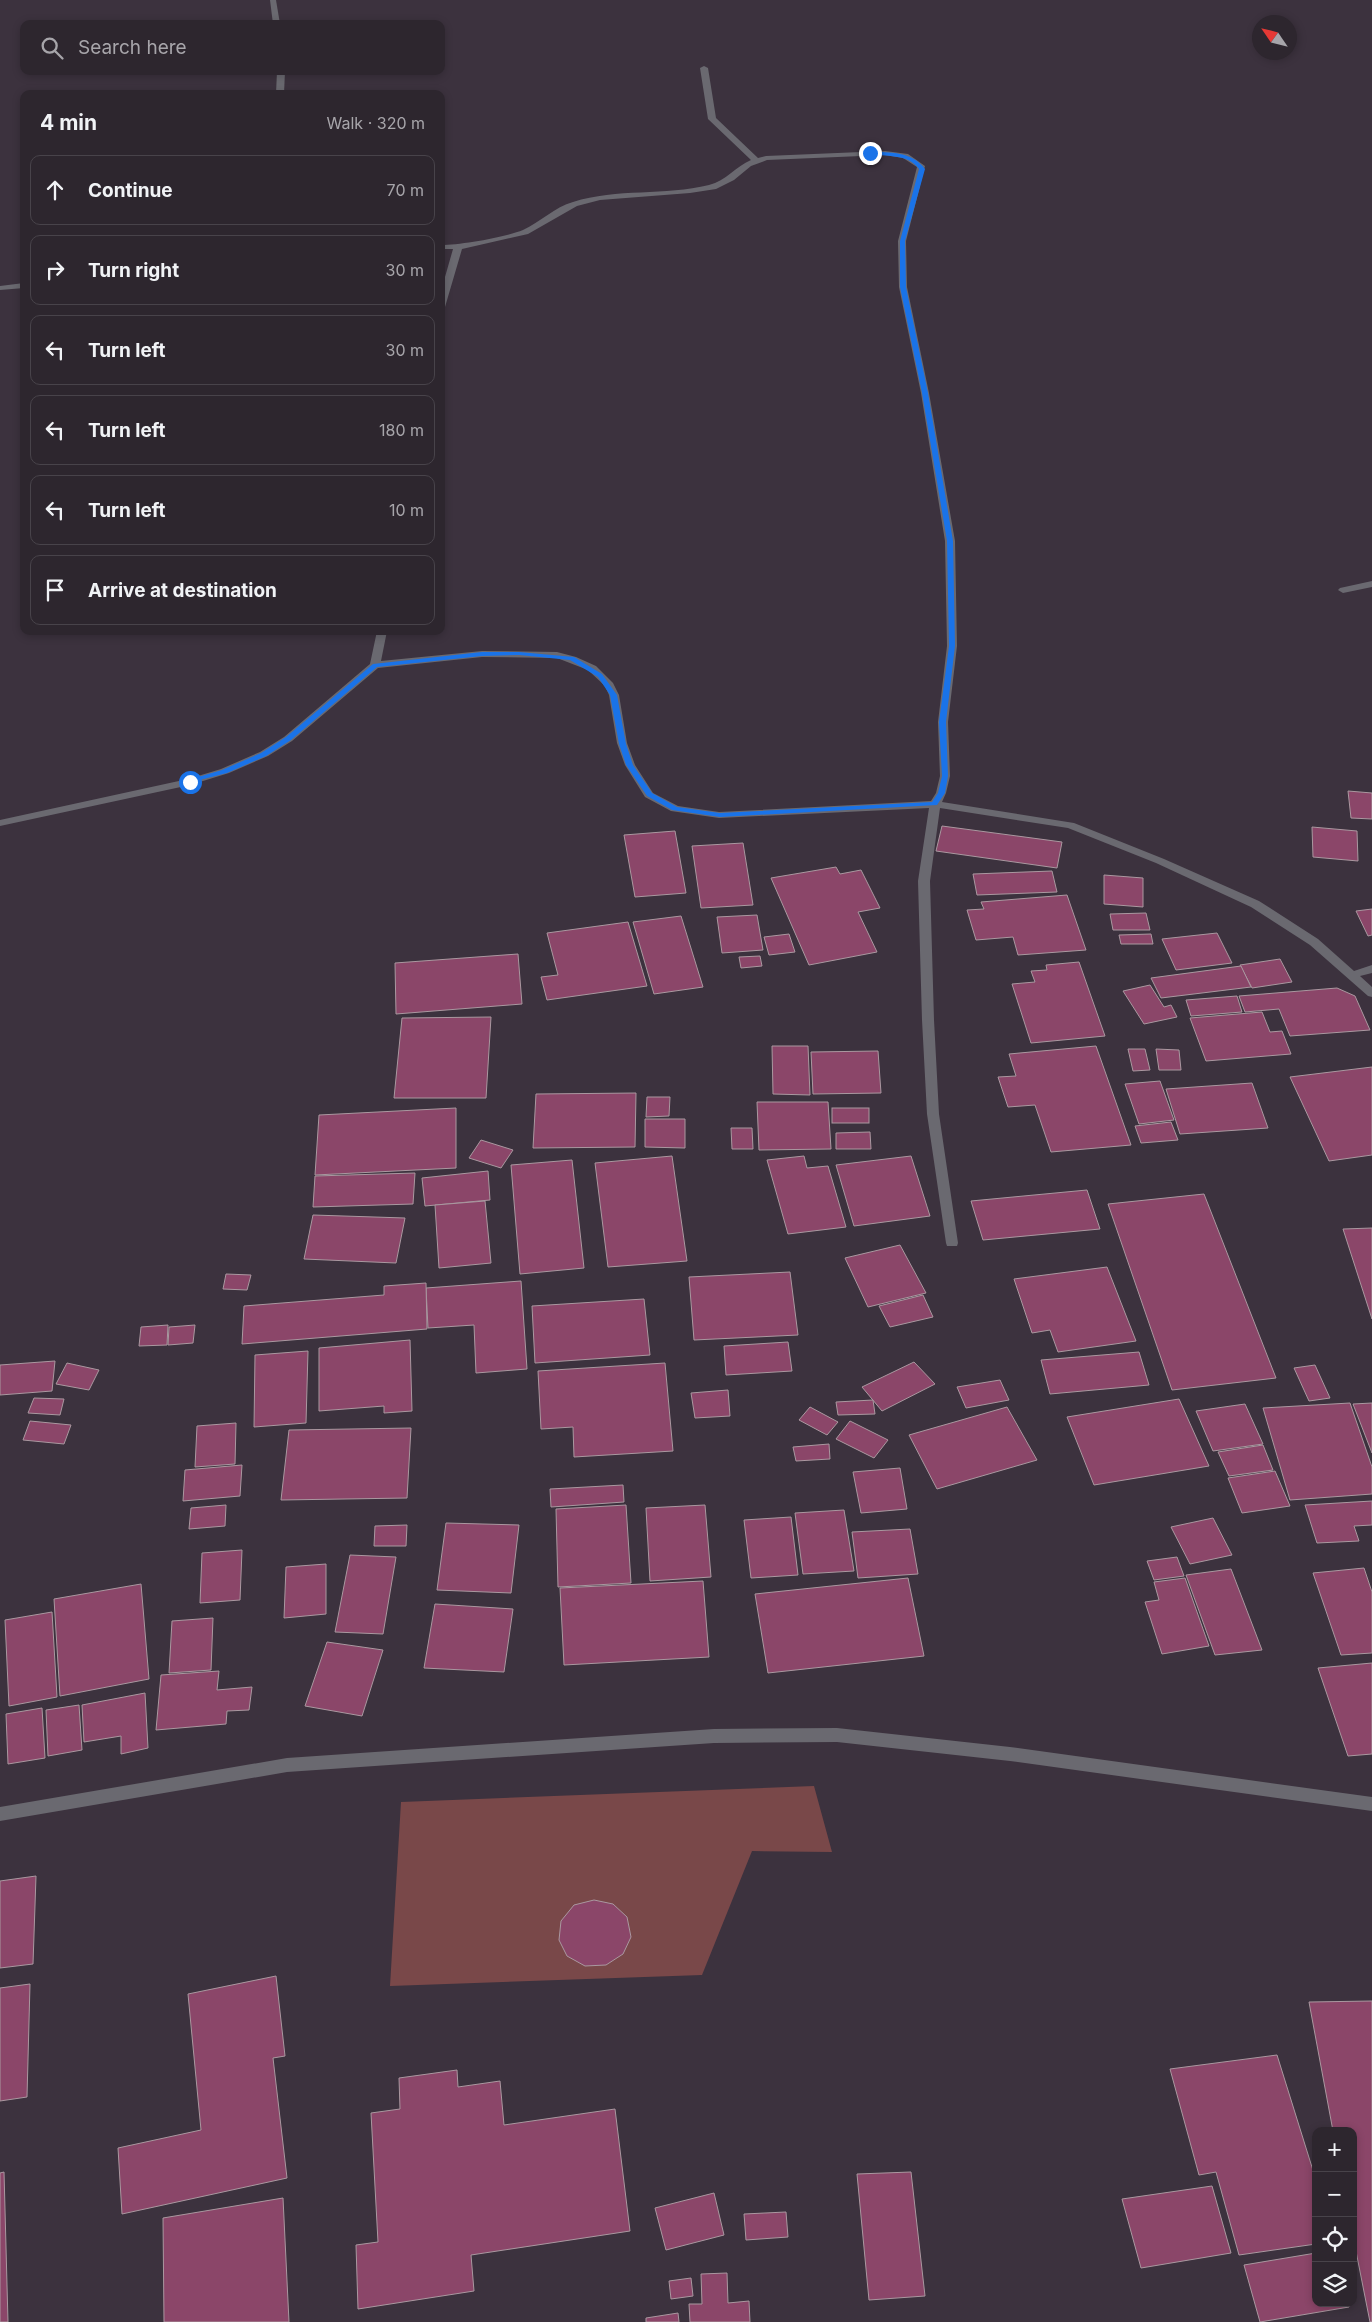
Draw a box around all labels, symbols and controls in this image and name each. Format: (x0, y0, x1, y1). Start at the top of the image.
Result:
north arrow (1252, 15, 1297, 60)
search box (20, 20, 445, 75)
icon: search (38, 34, 66, 62)
text: Search here (78, 36, 187, 59)
text: 4 min (40, 110, 97, 135)
text: Walk · 320 m (327, 113, 425, 133)
route end (859, 142, 882, 165)
icon: ahead (41, 176, 69, 204)
text: Continue (88, 179, 173, 202)
text: 70 m (387, 180, 424, 200)
icon: right (41, 256, 69, 284)
text: Turn right (88, 259, 179, 282)
text: 30 m (386, 260, 424, 280)
icon: left (41, 336, 69, 364)
text: Turn left (88, 339, 166, 362)
text: 30 m (386, 340, 424, 360)
icon: left (41, 416, 69, 444)
text: Turn left (88, 419, 166, 442)
text: 180 m (379, 420, 424, 440)
icon: left (41, 496, 69, 524)
text: Turn left (88, 499, 166, 522)
text: 10 m (389, 500, 424, 520)
icon: arrive (41, 576, 69, 604)
text: Arrive at destination (88, 579, 277, 602)
route start (179, 771, 202, 794)
map controls (1312, 2127, 1357, 2307)
button: + (1312, 2127, 1357, 2172)
button: − (1312, 2172, 1357, 2217)
button: locate (1312, 2217, 1357, 2262)
button: layers (1312, 2262, 1357, 2307)

